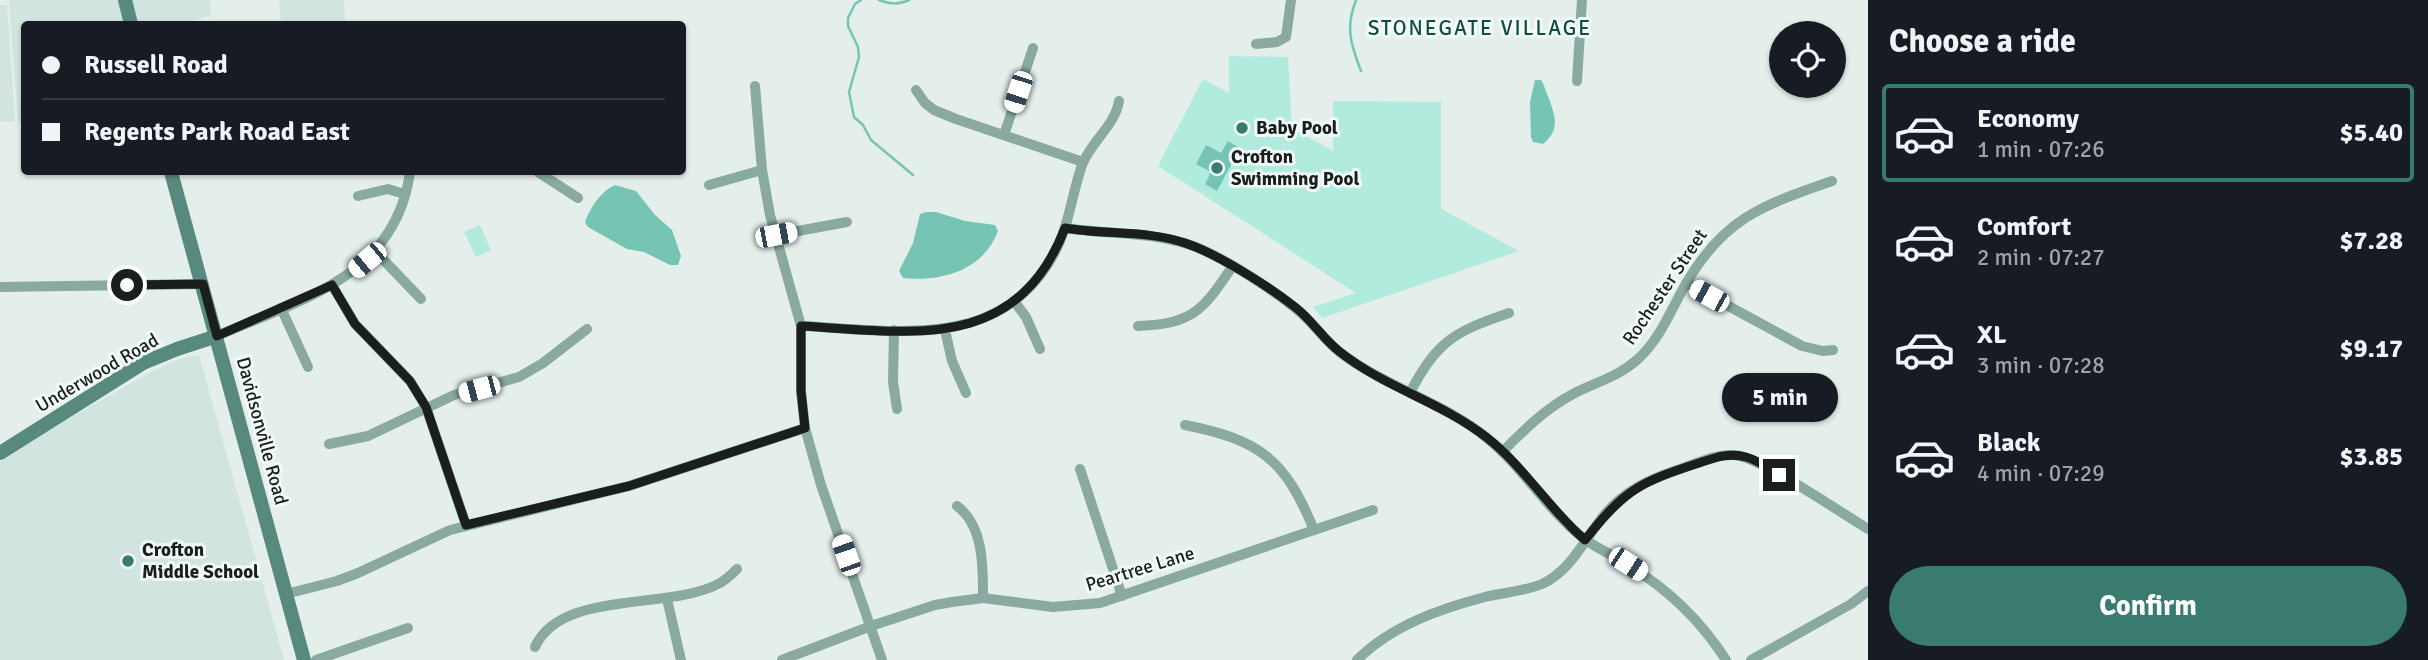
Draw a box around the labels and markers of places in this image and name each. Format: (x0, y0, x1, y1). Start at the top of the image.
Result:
place label: Baby Pool (1256, 116, 1338, 140)
marker: Baby Pool (1234, 120, 1250, 136)
place label: Crofton Swimming Pool (1231, 145, 1359, 191)
marker: Crofton Swimming Pool (1209, 160, 1225, 176)
place label: Crofton Middle School (142, 538, 259, 584)
marker: Crofton Middle School (120, 553, 136, 569)

